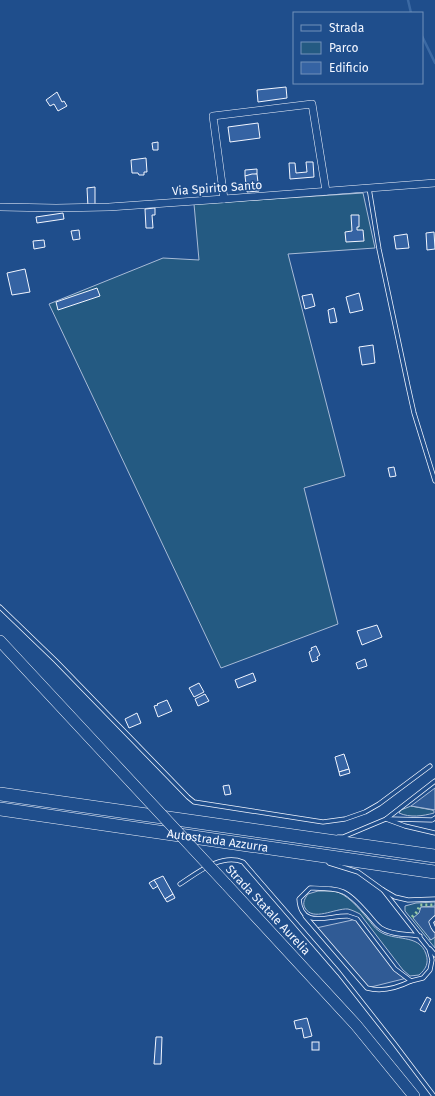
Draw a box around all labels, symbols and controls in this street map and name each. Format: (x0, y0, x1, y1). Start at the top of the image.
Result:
legend (293, 12, 423, 84)
text: Strada (329, 21, 364, 35)
text: Parco (329, 41, 359, 55)
text: Edificio (329, 61, 369, 75)
street label: Via Spirito Santo (171, 178, 263, 198)
street label: Autostrada Azzurra (166, 826, 269, 855)
street label: Strada Statale Aurelia (223, 862, 313, 958)

